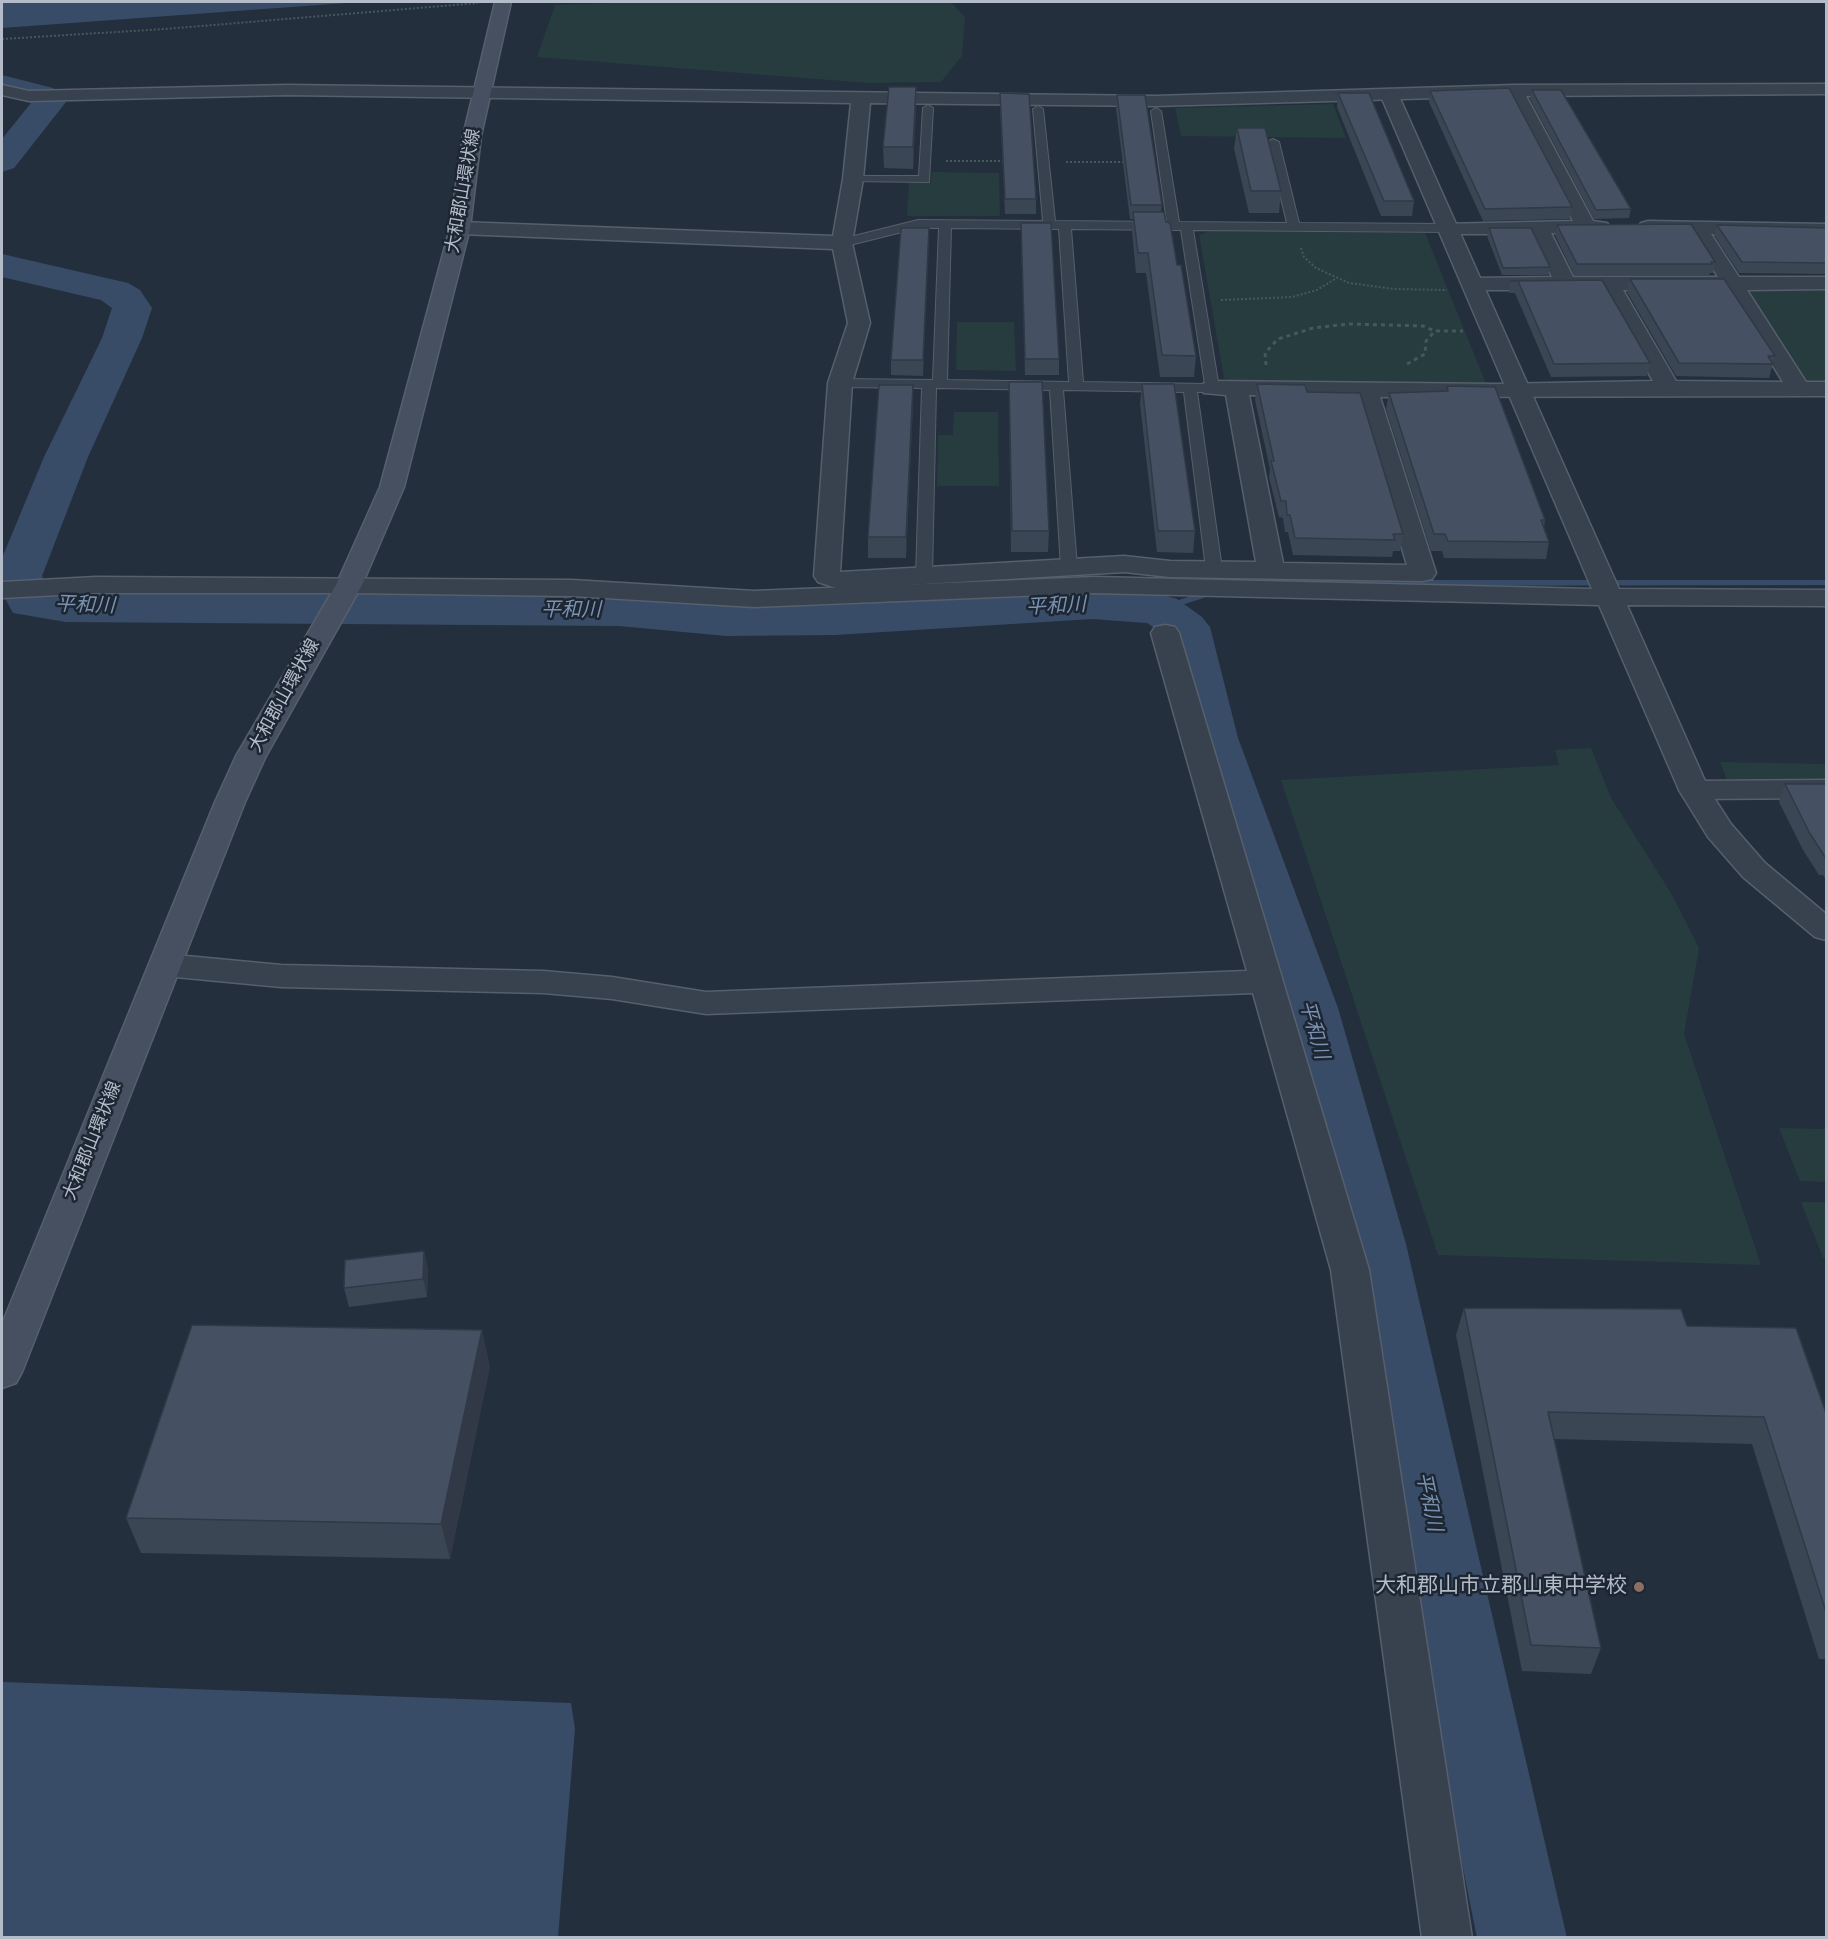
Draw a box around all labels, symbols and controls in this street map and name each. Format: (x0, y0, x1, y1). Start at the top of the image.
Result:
street label: 大和郡山環状線 (442, 127, 486, 255)
water label: 平和川 (55, 593, 115, 619)
water label: 平和川 (1025, 593, 1087, 621)
water label: 平和川 (541, 599, 601, 623)
street label: 大和郡山環状線 (245, 636, 325, 756)
water label: 平和川 (1293, 998, 1333, 1062)
street label: 大和郡山環状線 (59, 1079, 127, 1203)
water label: 平和川 (1410, 1470, 1446, 1534)
place label: 大和郡山市立郡山東中学校 (1375, 1574, 1627, 1600)
marker: 大和郡山市立郡山東中学校 (1632, 1580, 1646, 1594)

